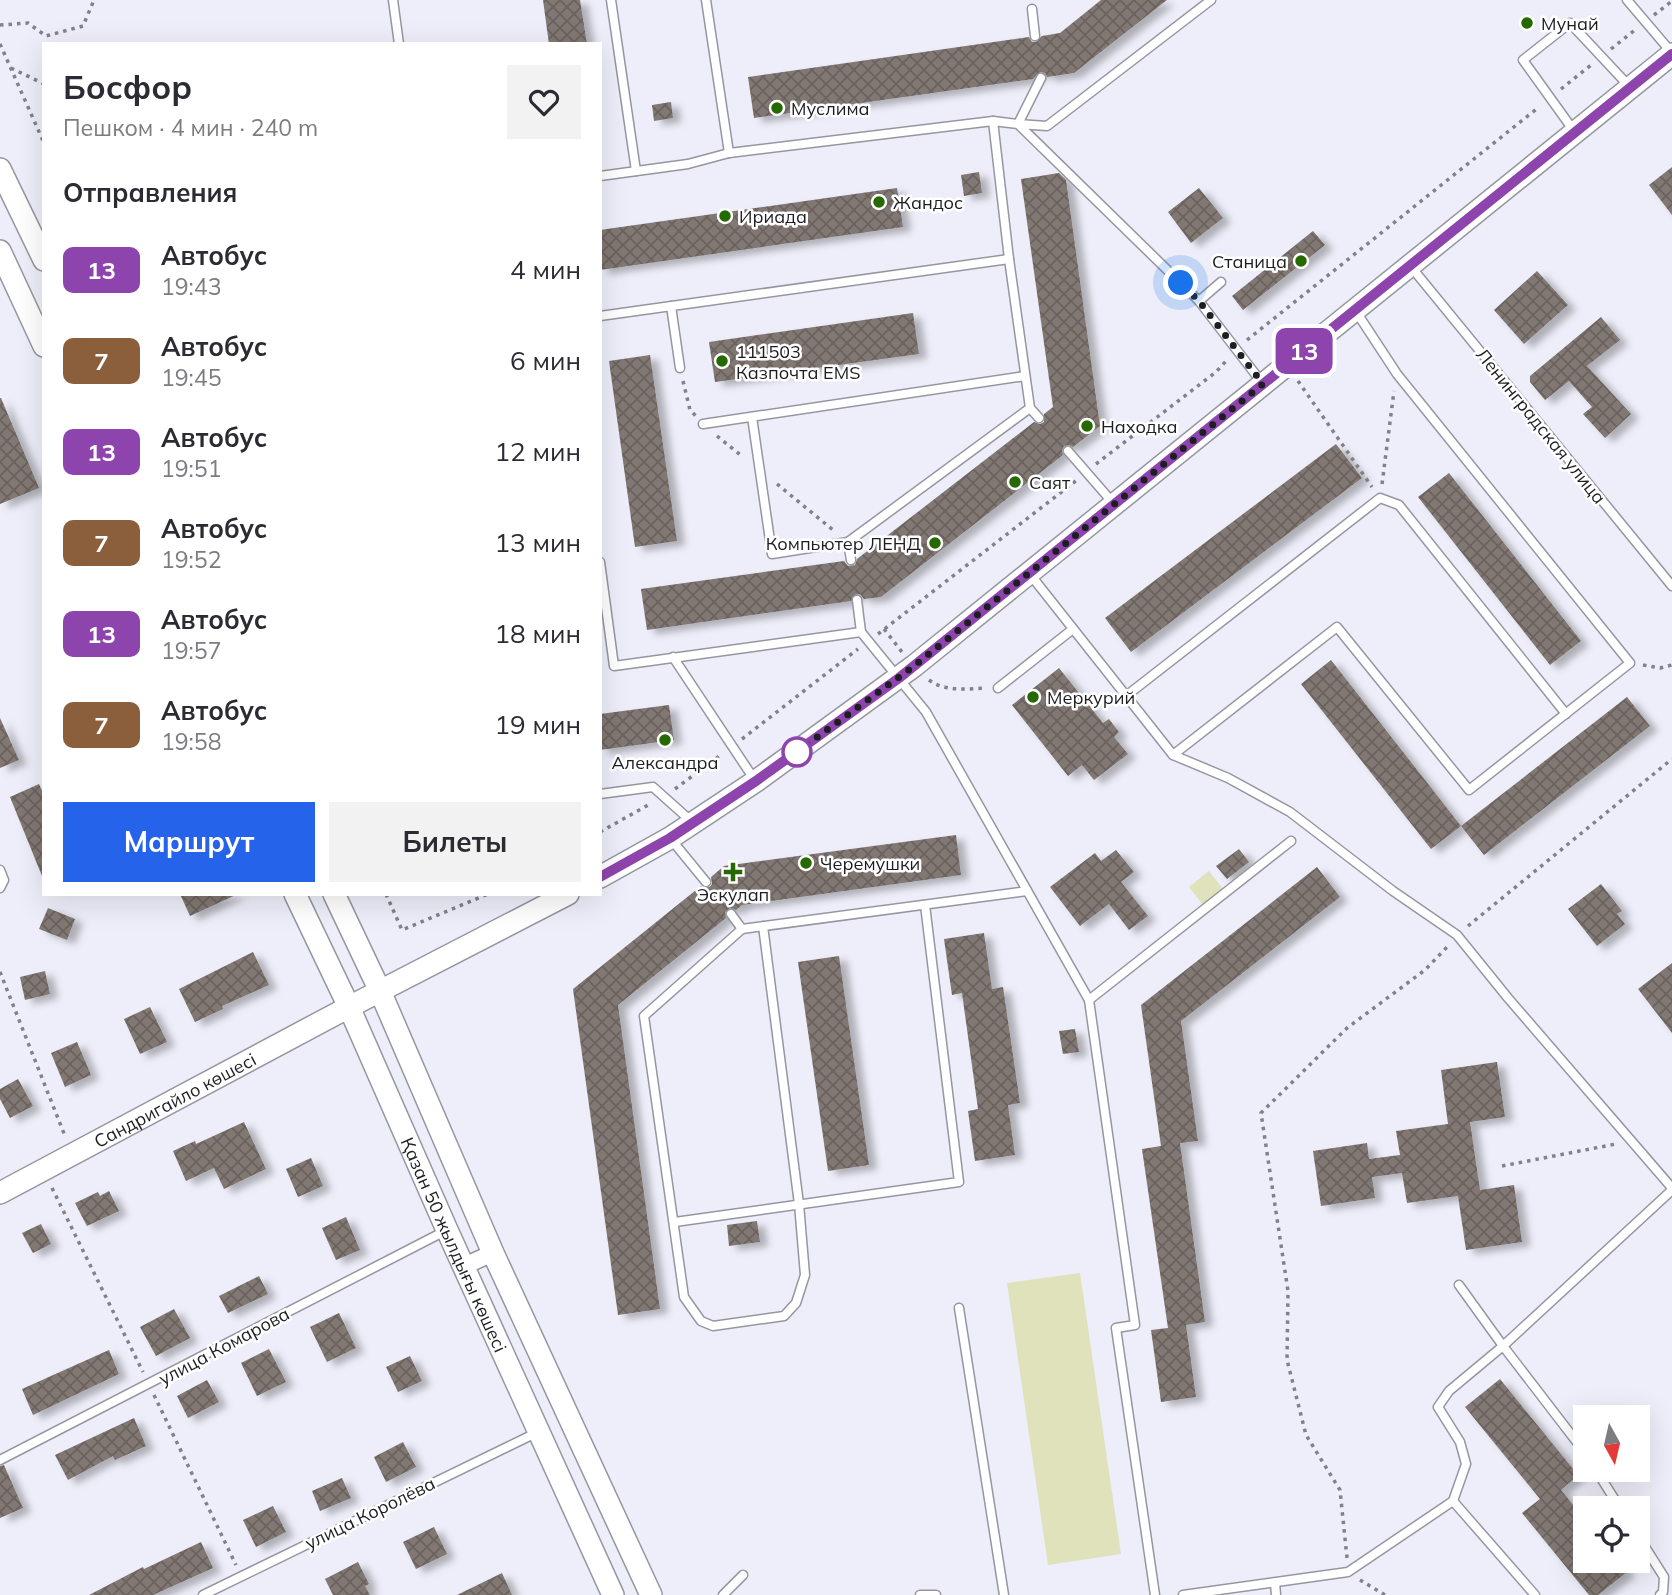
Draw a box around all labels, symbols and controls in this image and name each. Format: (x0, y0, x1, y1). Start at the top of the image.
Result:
place label: Мунай (1541, 12, 1599, 35)
marker: Мунай (1519, 15, 1535, 31)
button: heart (507, 65, 581, 139)
text: Босфор (63, 66, 192, 107)
place label: Муслима (791, 97, 870, 120)
marker: Муслима (769, 100, 785, 116)
text: Пешком · 4 мин · 240 m (63, 113, 318, 142)
text: Отправления (63, 176, 237, 209)
place label: Жандос (893, 191, 963, 214)
marker: Жандос (871, 194, 887, 210)
place label: Ириада (739, 205, 807, 228)
marker: Ириада (717, 208, 733, 224)
text: Автобус (161, 239, 267, 272)
place label: Станица (1212, 250, 1287, 273)
text: 4 мин (510, 253, 581, 286)
marker: Станица (1293, 253, 1309, 269)
text: 13 (87, 255, 116, 285)
your location (1163, 265, 1198, 300)
text: 19:43 (161, 272, 221, 301)
line badge: 13 (1272, 328, 1336, 374)
text: Автобус (161, 330, 267, 363)
text: 13 (1290, 336, 1318, 366)
place label: 111503 Казпочта EMS (736, 340, 860, 384)
text: 6 мин (510, 344, 581, 377)
street label: Ленинградская улица (1471, 344, 1611, 508)
text: 7 (94, 346, 109, 376)
marker: 111503 Казпочта EMS (714, 353, 730, 369)
text: 19:45 (161, 363, 221, 392)
place label: Находка (1101, 415, 1177, 438)
marker: Находка (1079, 418, 1095, 434)
text: Автобус (161, 421, 267, 454)
text: 12 мин (494, 435, 581, 468)
text: 13 (87, 437, 116, 467)
text: 19:51 (161, 454, 221, 483)
place label: Саят (1029, 471, 1071, 494)
marker: Саят (1007, 474, 1023, 490)
text: Автобус (161, 512, 267, 545)
text: 13 мин (494, 526, 581, 559)
text: 7 (94, 528, 109, 558)
place label: Компьютер ЛЕНД (766, 532, 922, 555)
marker: Компьютер ЛЕНД (927, 535, 943, 551)
text: 19:52 (161, 545, 221, 574)
text: Автобус (161, 603, 267, 636)
text: 18 мин (494, 617, 581, 650)
text: 13 (87, 619, 116, 649)
text: 19:57 (161, 636, 221, 665)
place label: Меркурий (1047, 686, 1135, 709)
marker: Меркурий (1025, 689, 1041, 705)
text: Автобус (161, 694, 267, 727)
text: 19 мин (494, 708, 581, 741)
text: 7 (94, 710, 109, 740)
text: 19:58 (161, 727, 221, 756)
marker: Александра (657, 732, 673, 748)
unlabelled marker (782, 737, 812, 767)
place label: Александра (611, 751, 719, 774)
button: Маршрут (63, 802, 315, 882)
button: Билеты (329, 802, 581, 882)
place label: Черемушки (820, 852, 920, 875)
marker: Черемушки (798, 855, 814, 871)
marker: Эскулап (725, 864, 741, 880)
place label: Эскулап (697, 883, 769, 906)
street label: Сандригайло көшесі (90, 1047, 260, 1152)
street label: Қазан 50 жылдығы көшесі (396, 1133, 512, 1356)
street label: улица Комарова (155, 1302, 293, 1390)
north arrow (1573, 1405, 1650, 1482)
map controls (1573, 1405, 1650, 1573)
street label: улица Королёва (301, 1472, 439, 1554)
button: locate (1573, 1496, 1650, 1573)

